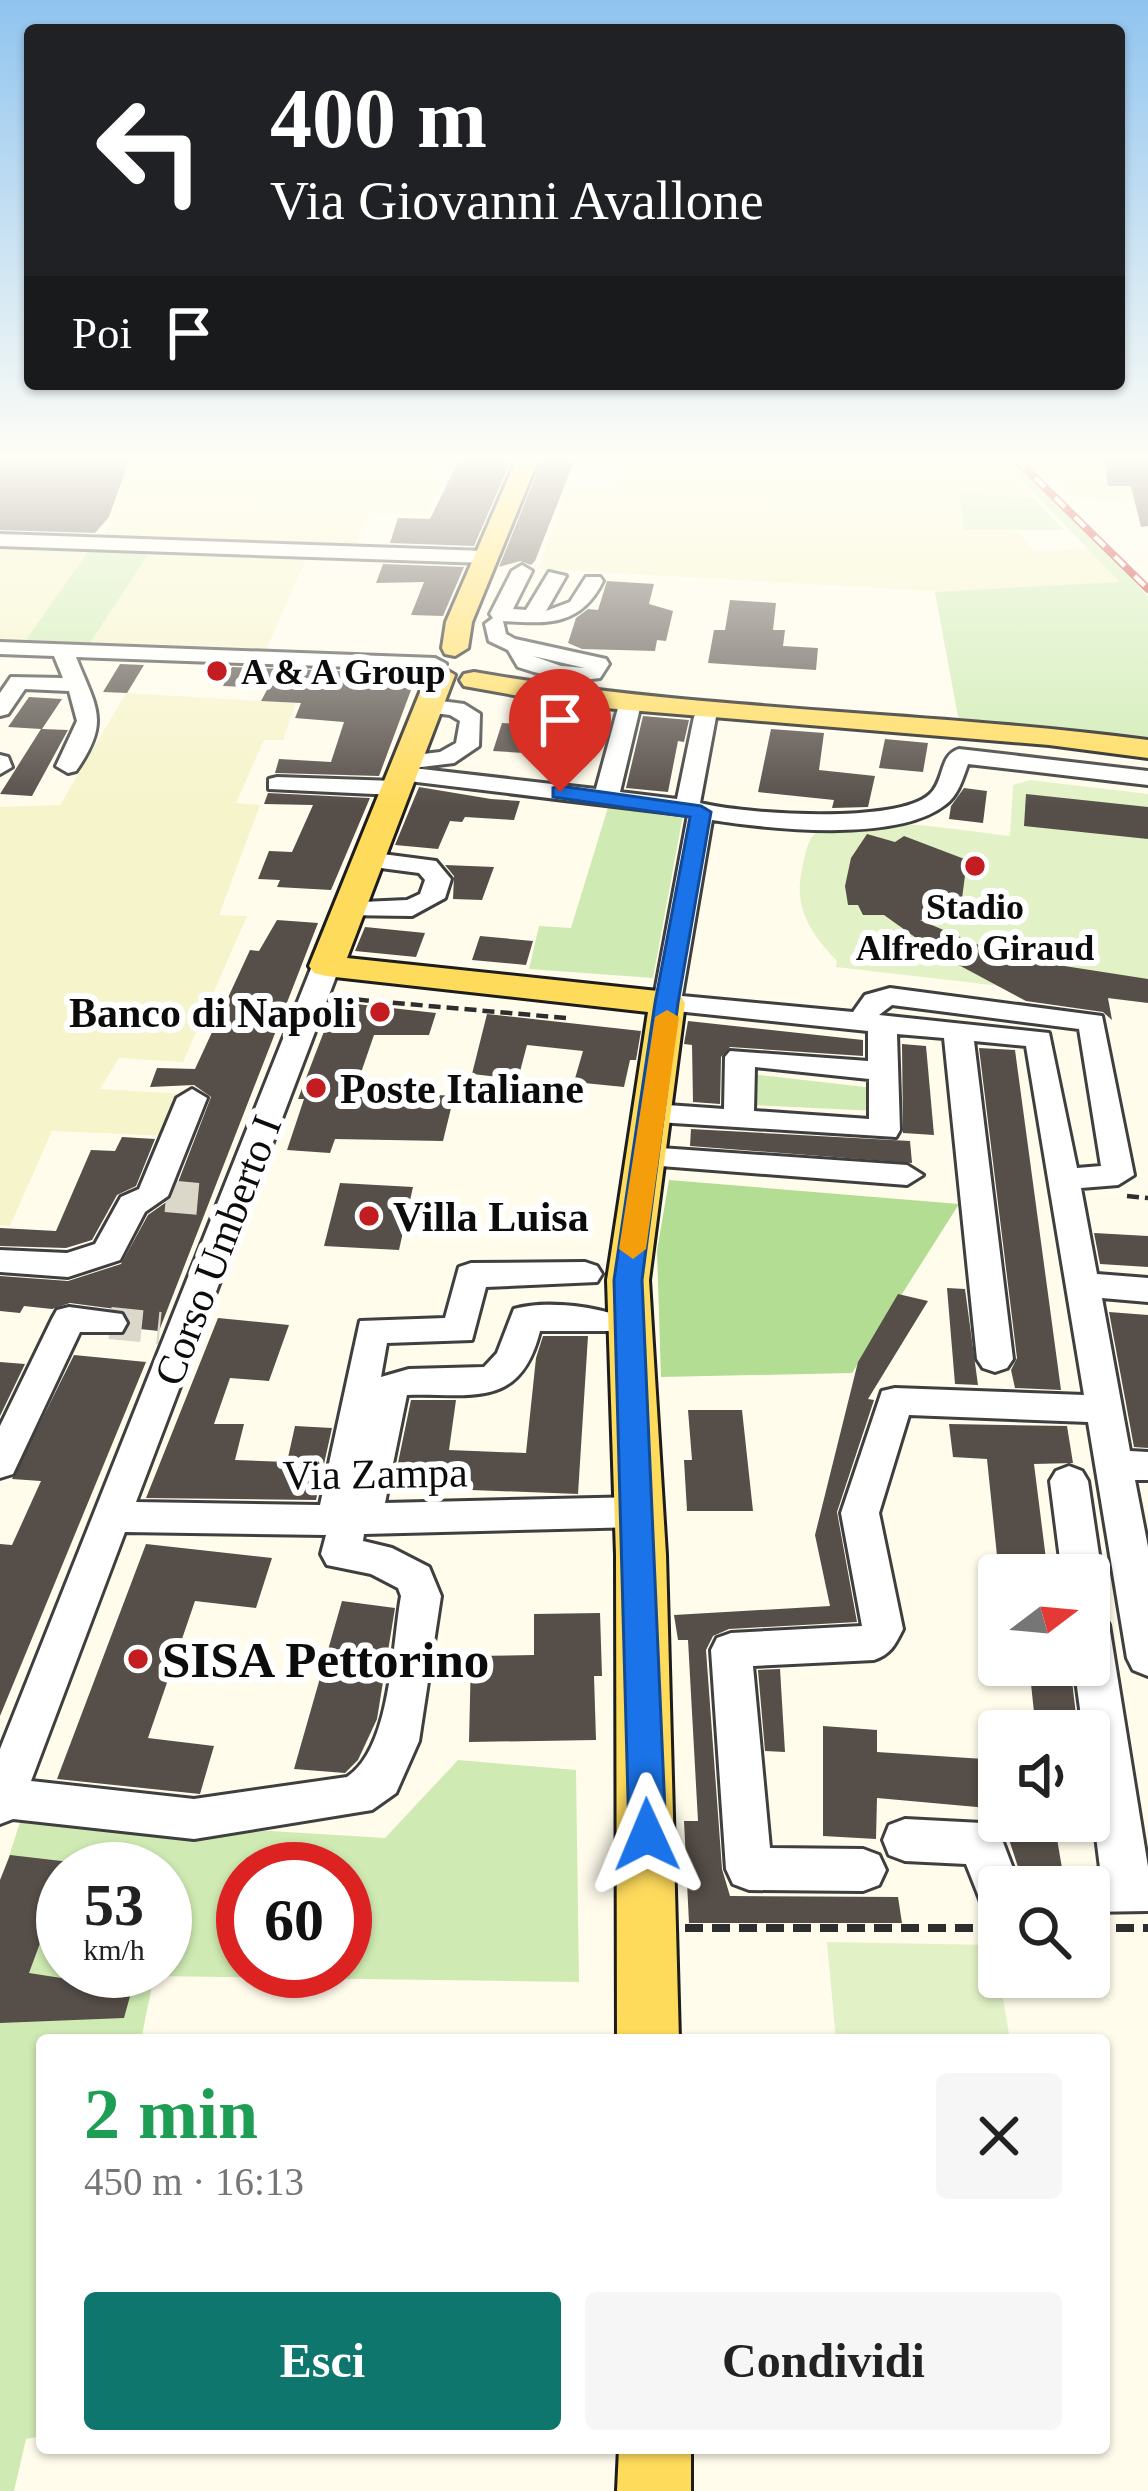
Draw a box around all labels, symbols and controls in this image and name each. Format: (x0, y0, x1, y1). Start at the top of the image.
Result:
icon: left (72, 72, 228, 228)
text: 400 m (270, 72, 487, 165)
text: Via Giovanni Avallone (270, 171, 764, 231)
icon: arrive (156, 300, 222, 366)
text: Poi (72, 308, 132, 358)
place label: A & A Group (241, 652, 445, 692)
marker: A & A Group (204, 658, 230, 684)
pin (509, 669, 611, 792)
icon: arrive (527, 687, 593, 753)
marker: Stadio Alfredo Giraud (962, 853, 988, 879)
place label: Stadio Alfredo Giraud (856, 887, 1094, 968)
place label: Banco di Napoli (69, 990, 356, 1036)
marker: Banco di Napoli (367, 999, 393, 1025)
place label: Poste Italiane (340, 1066, 584, 1112)
marker: Poste Italiane (303, 1075, 329, 1101)
street label: Corso Umberto I (145, 1109, 290, 1391)
place label: Villa Luisa (393, 1194, 589, 1240)
marker: Villa Luisa (356, 1203, 382, 1229)
street label: Via Zampa (282, 1449, 468, 1499)
north arrow (978, 1554, 1110, 1686)
map controls (978, 1554, 1110, 1998)
place label: SISA Pettorino (162, 1632, 489, 1688)
marker: SISA Pettorino (125, 1646, 151, 1672)
button: sound (978, 1710, 1110, 1842)
position arrow (584, 1772, 710, 1898)
speed limit sign: 60 (216, 1842, 372, 1998)
button: search (978, 1866, 1110, 1998)
text: 53 (84, 1872, 144, 1938)
text: km/h (83, 1933, 145, 1966)
button: close (936, 2073, 1062, 2199)
text: 2 min (84, 2074, 258, 2154)
text: 450 m · 16:13 (84, 2160, 304, 2203)
button: Esci (84, 2292, 561, 2430)
button: Condividi (585, 2292, 1062, 2430)

